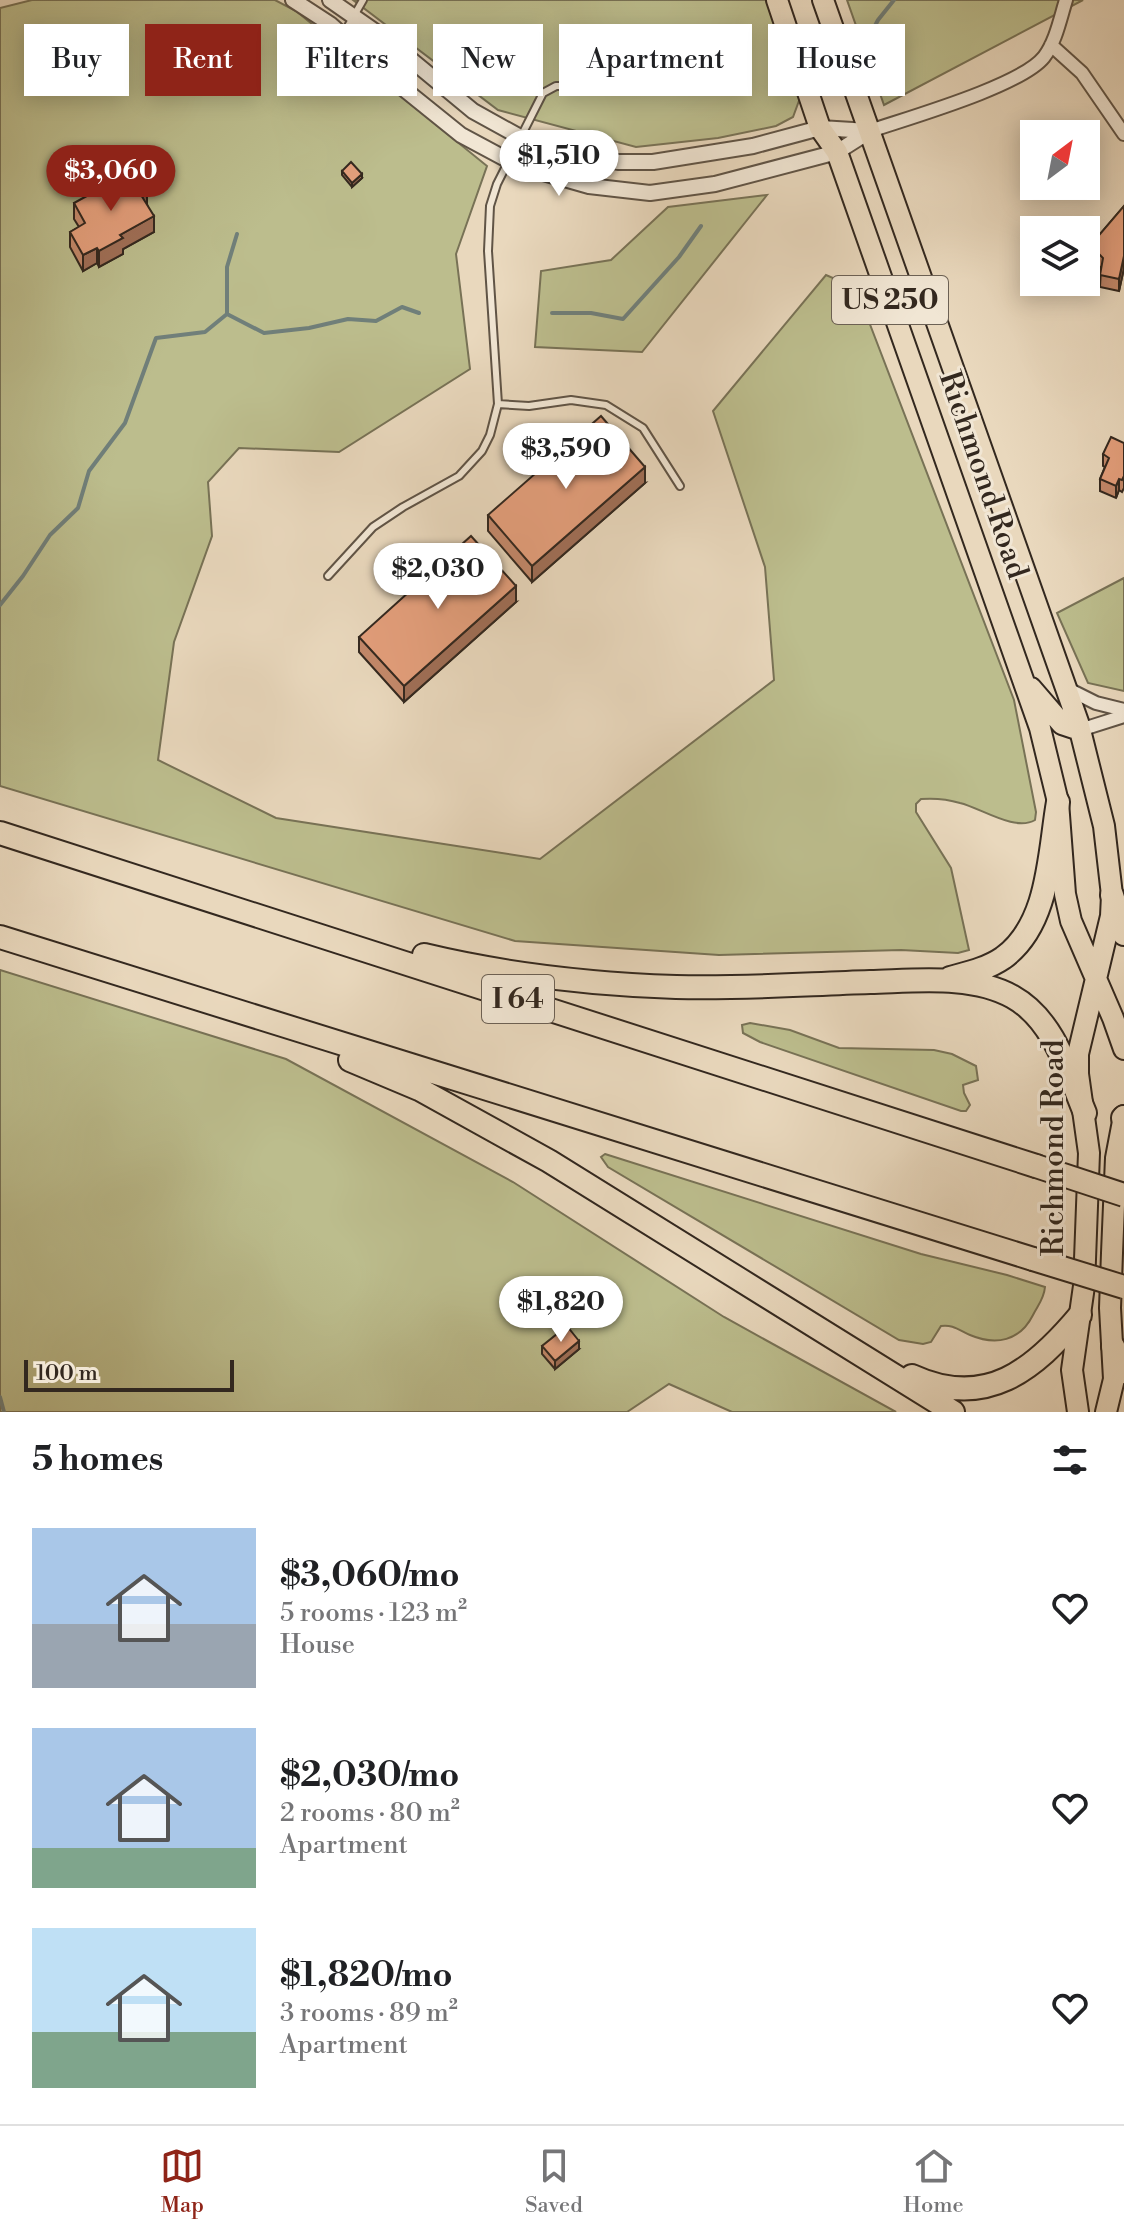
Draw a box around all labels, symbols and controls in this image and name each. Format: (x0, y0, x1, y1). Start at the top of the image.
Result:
chip: Buy (24, 24, 129, 96)
chip: Rent (145, 24, 261, 96)
chip: Filters (277, 24, 417, 96)
chip: New (433, 24, 543, 96)
chip: Apartment (559, 24, 752, 96)
chip: House (768, 24, 905, 96)
north arrow (1020, 120, 1100, 200)
map controls (1020, 120, 1100, 296)
pin: $1,510 (494, 130, 624, 198)
text: $1,510 (518, 140, 600, 172)
pin: $3,060 (46, 145, 176, 213)
text: $3,060 (64, 155, 158, 187)
button: layers (1020, 216, 1100, 296)
road number: US 250 (832, 276, 948, 324)
street label: Richmond Road (930, 366, 1036, 584)
pin: $3,590 (501, 423, 631, 491)
text: $3,590 (521, 433, 611, 465)
pin: $2,030 (373, 543, 503, 611)
text: $2,030 (391, 553, 485, 585)
road number: I 64 (482, 975, 554, 1023)
street label: Richmond Road (1035, 1039, 1073, 1257)
pin: $1,820 (496, 1276, 626, 1344)
text: $1,820 (517, 1286, 605, 1318)
scale bar (24, 1356, 234, 1392)
text: 100 m (36, 1360, 98, 1387)
icon: filters (1048, 1438, 1092, 1482)
text: 5 homes (32, 1439, 163, 1481)
text: $3,060/mo (280, 1555, 459, 1597)
icon: home (96, 1560, 192, 1656)
icon: heart (1048, 1586, 1092, 1630)
text: 5 rooms · 123 m² (280, 1597, 467, 1629)
text: House (280, 1629, 355, 1661)
text: $2,030/mo (280, 1755, 459, 1797)
icon: home (96, 1760, 192, 1856)
icon: heart (1048, 1786, 1092, 1830)
text: 2 rooms · 80 m² (280, 1797, 460, 1829)
text: Apartment (280, 1829, 408, 1861)
text: $1,820/mo (280, 1955, 452, 1997)
icon: home (96, 1960, 192, 2056)
icon: heart (1048, 1986, 1092, 2030)
text: 3 rooms · 89 m² (280, 1997, 458, 2029)
text: Apartment (280, 2029, 408, 2061)
tab: Map (160, 2144, 204, 2219)
tab: Saved (525, 2144, 583, 2219)
tab: Home (903, 2144, 964, 2219)

